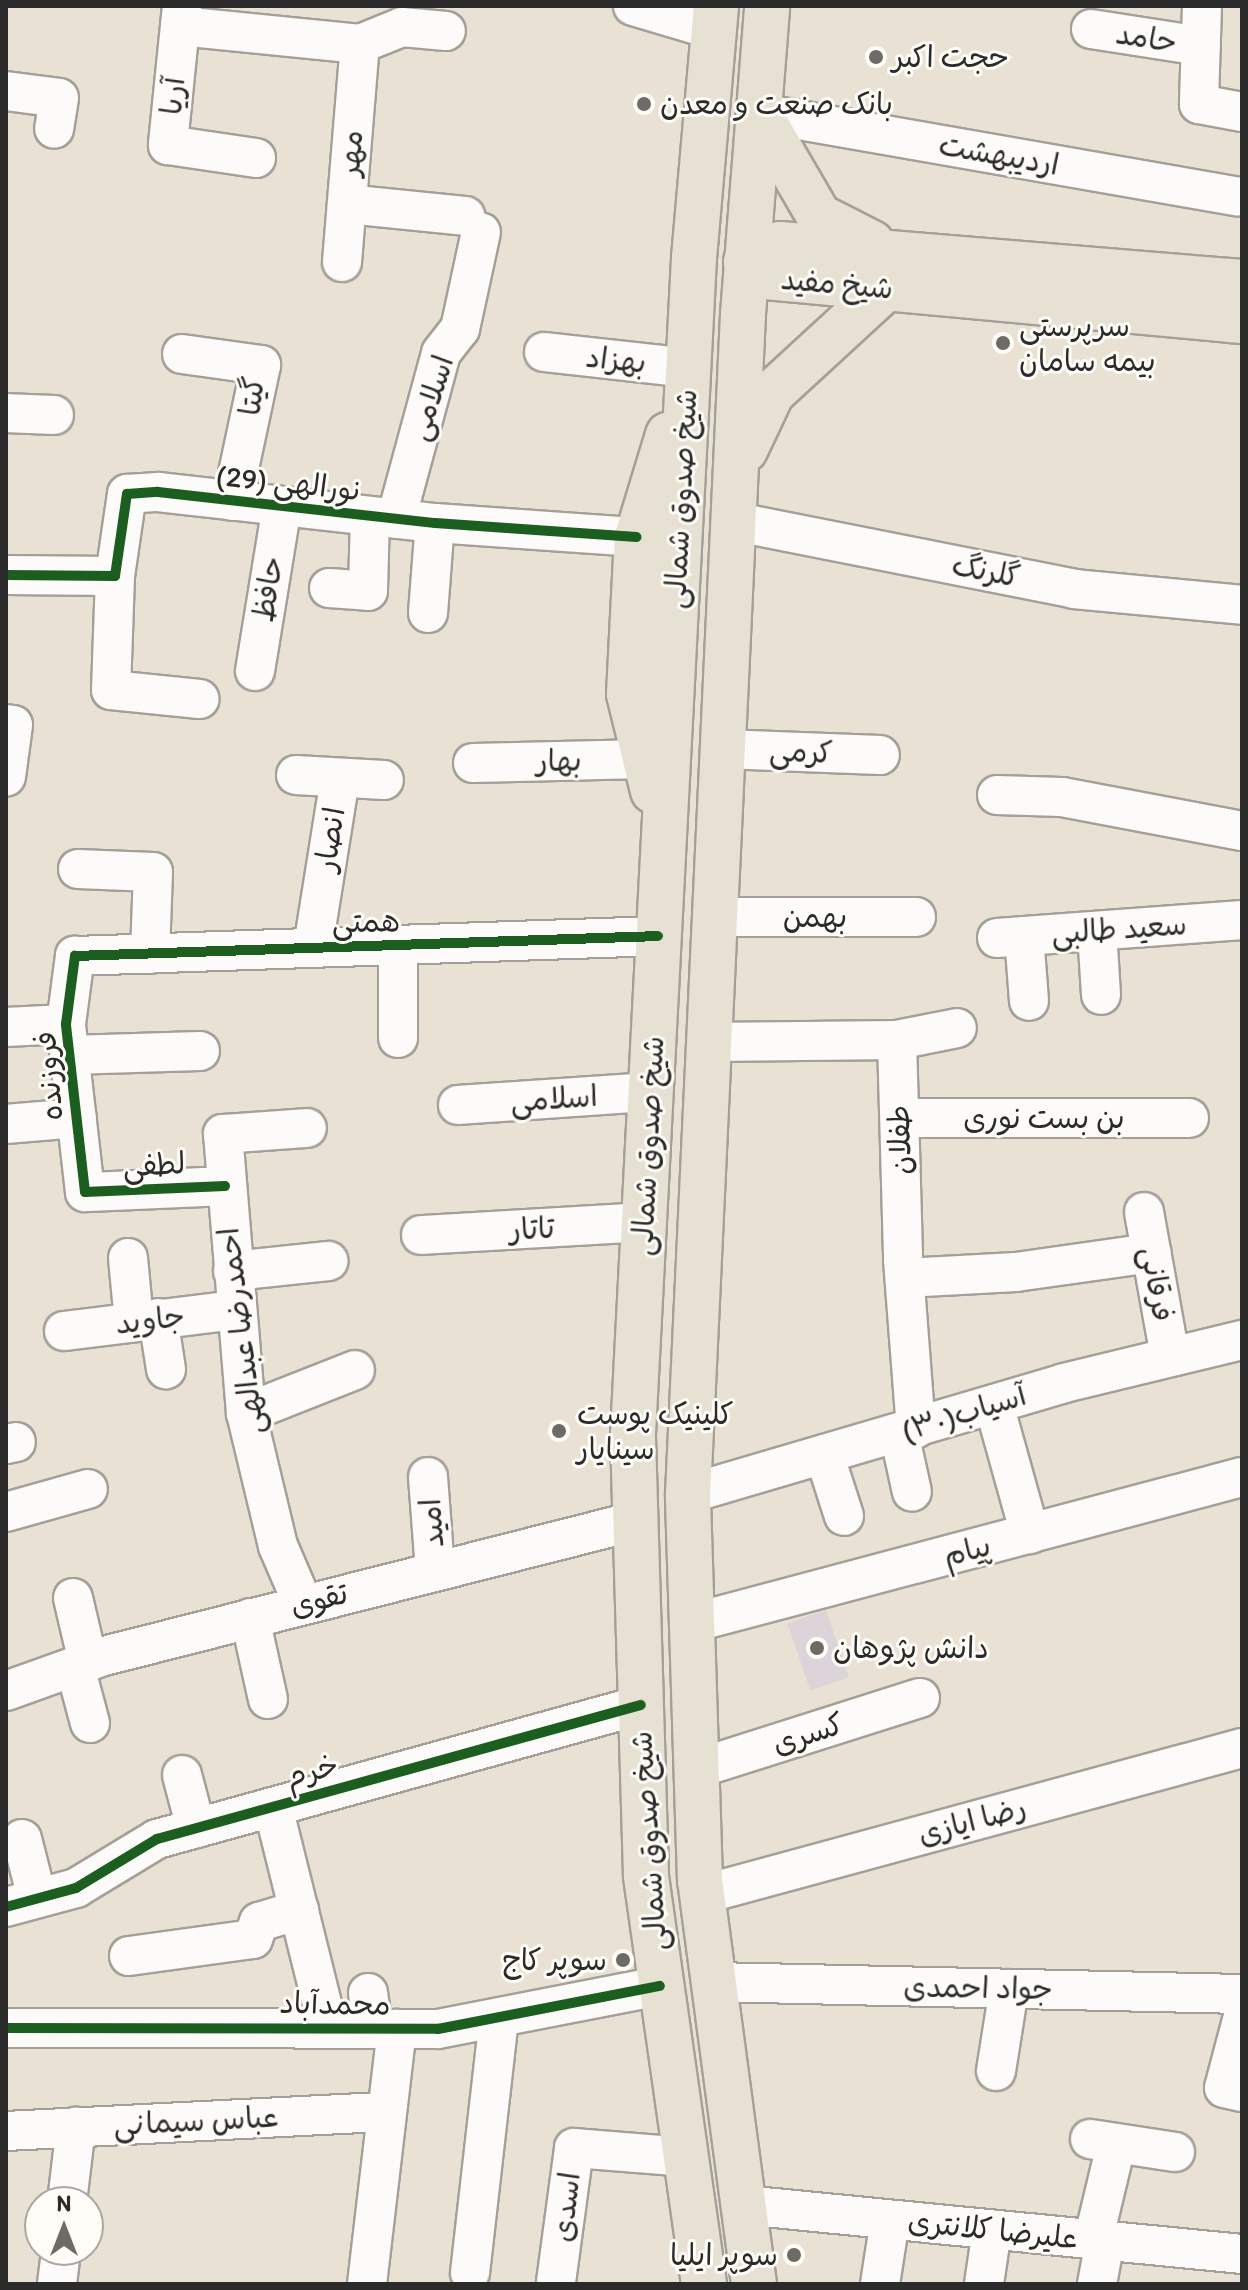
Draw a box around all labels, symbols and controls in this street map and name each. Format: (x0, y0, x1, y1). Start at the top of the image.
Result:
street label: حامد (1113, 16, 1179, 60)
place label: حجت اکبر (892, 39, 1009, 75)
marker: حجت اکبر (867, 48, 885, 66)
street label: آریا (153, 75, 193, 117)
place label: بانک صنعت و معدن (660, 86, 893, 122)
marker: بانک صنعت و معدن (635, 95, 653, 113)
street label: اردیبهشت (936, 127, 1062, 183)
street label: مهر (331, 129, 371, 177)
street label: شیخ مفید (779, 261, 895, 307)
place label: سرپرستی بیمه سامان (1019, 308, 1156, 378)
marker: سرپرستی بیمه سامان (994, 334, 1012, 352)
street label: بهزاد (584, 339, 648, 381)
street label: اسلامی (400, 351, 462, 445)
street label: گیتا (232, 374, 272, 418)
street label: شیخ صدوق شمالی (657, 388, 705, 610)
street label: نورالهی (29) (214, 457, 364, 509)
street label: گلرنگ (949, 547, 1023, 595)
street label: حافظ (245, 554, 291, 624)
street label: کرمی (769, 733, 833, 771)
street label: بهار (536, 743, 582, 779)
street label: انصار (307, 804, 353, 874)
street label: بهمن (783, 899, 847, 935)
street label: همتی (331, 903, 401, 941)
street label: سعید طالبی (1050, 906, 1188, 952)
street label: فروزنده (27, 1030, 71, 1122)
street label: شیخ صدوق شمالی (624, 1035, 672, 1257)
street label: اسلامی (509, 1078, 599, 1120)
street label: بن بست نوری (963, 1100, 1125, 1136)
street label: طفلان (881, 1104, 919, 1176)
street label: لطفی (122, 1145, 186, 1185)
street label: تاتار (508, 1210, 556, 1248)
street label: احمدرضا عبدالهی (210, 1226, 272, 1436)
street label: فرقانی (1133, 1244, 1181, 1324)
street label: جاوید (113, 1298, 187, 1342)
street label: آسیاب(۳۰) (898, 1377, 1030, 1449)
place label: کلینیک پوست سینایار (577, 1396, 734, 1466)
marker: کلینیک پوست سینایار (548, 1420, 570, 1442)
street label: امید (412, 1497, 452, 1549)
street label: پیام (939, 1527, 995, 1575)
street label: تقوی (286, 1575, 352, 1625)
place label: دانش پژوهان (833, 1630, 989, 1666)
marker: دانش پژوهان (808, 1639, 826, 1657)
street label: کسری (768, 1706, 848, 1762)
street label: شیخ صدوق شمالی (623, 1730, 675, 1952)
street label: خرم (282, 1747, 342, 1795)
street label: رضا ایازی (914, 1789, 1030, 1853)
place label: سوپر کاج (502, 1942, 607, 1978)
marker: سوپر کاج (614, 1951, 632, 1969)
street label: جواد احمدی (903, 1969, 1053, 2007)
street label: محمدآباد (279, 1985, 391, 2023)
street label: عباس سیمانی (113, 2099, 279, 2143)
street label: اسدی (544, 2170, 588, 2244)
north arrow (24, 2186, 104, 2266)
text: N (57, 2190, 71, 2217)
street label: علیرضا کلانتری (906, 2203, 1080, 2257)
place label: سوپر ایلیا (670, 2237, 778, 2273)
marker: سوپر ایلیا (785, 2246, 803, 2264)

